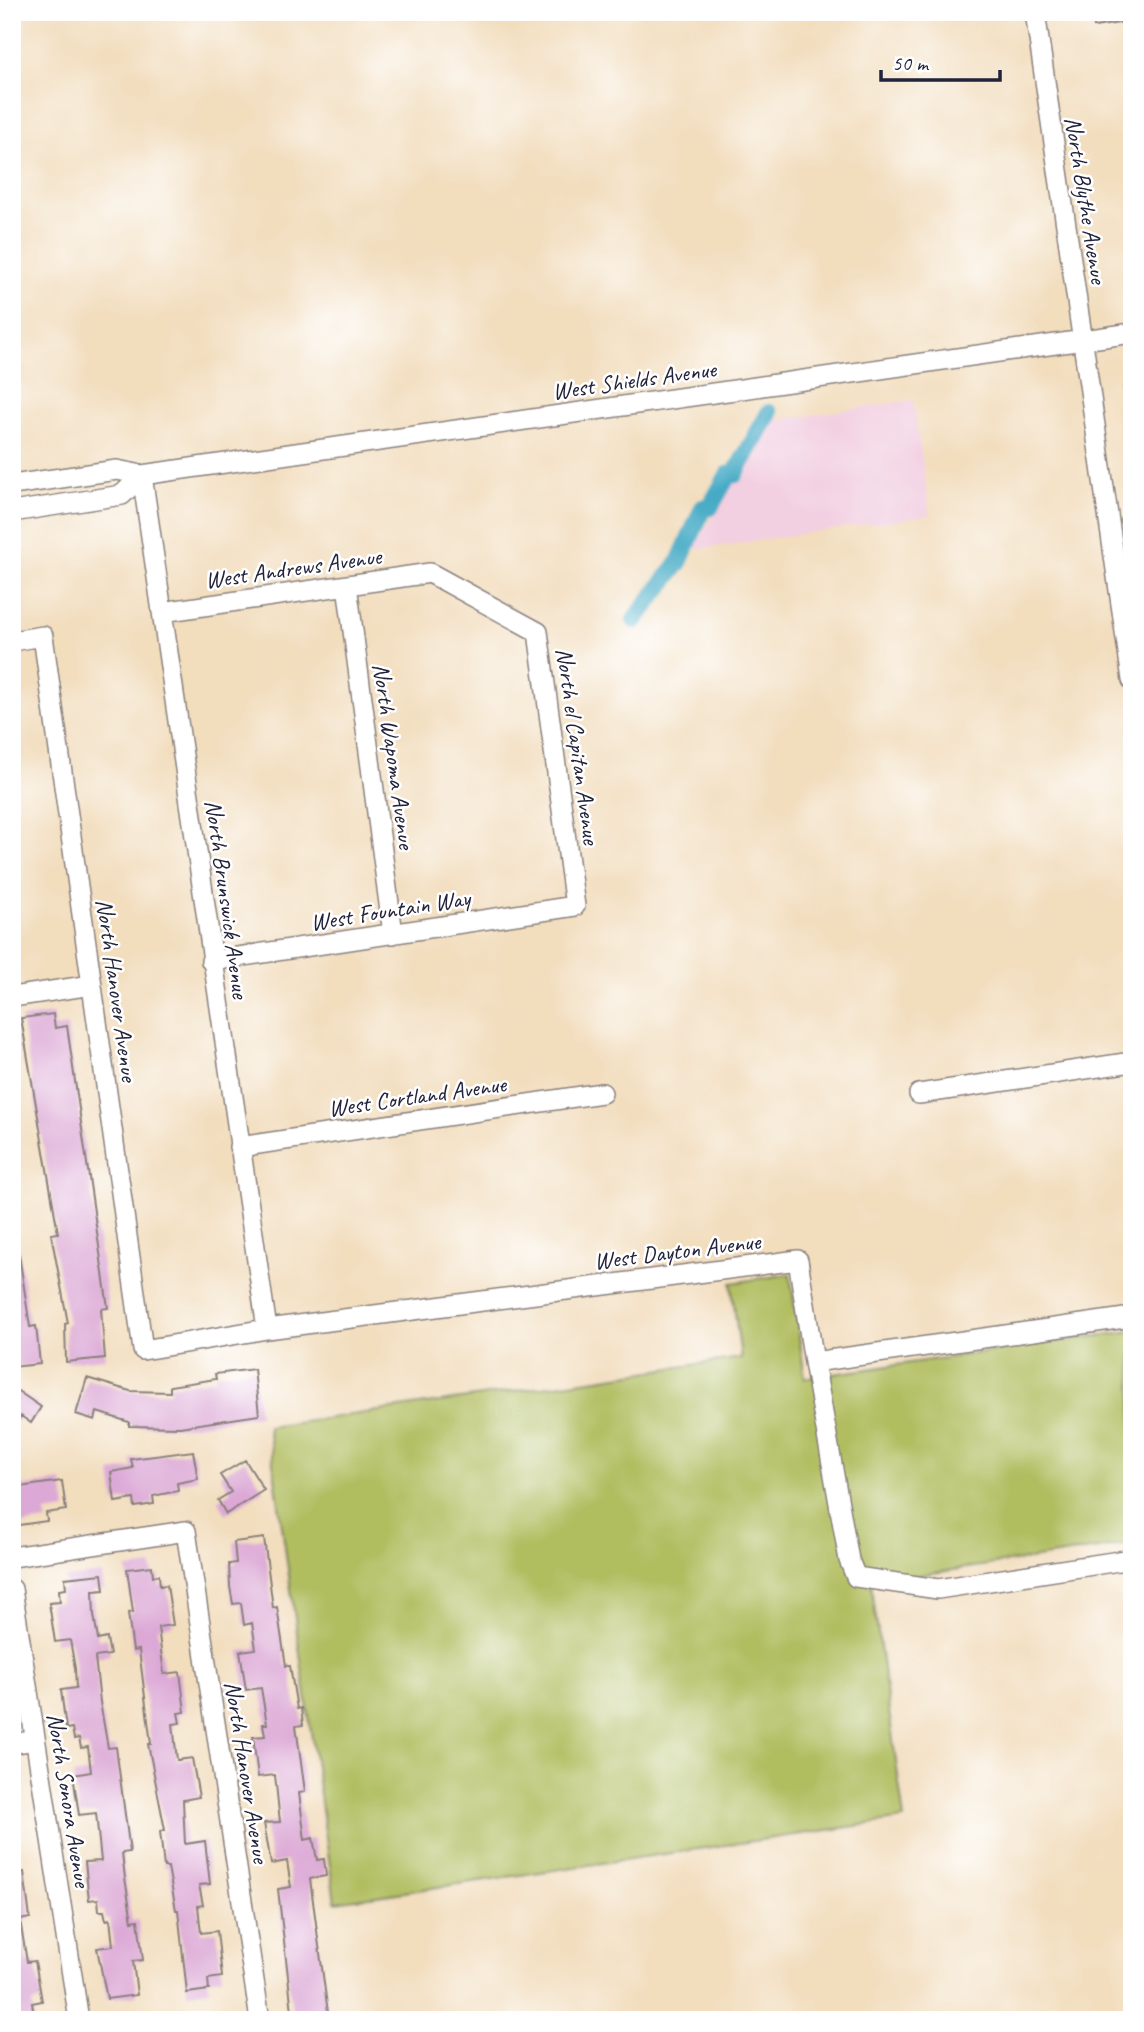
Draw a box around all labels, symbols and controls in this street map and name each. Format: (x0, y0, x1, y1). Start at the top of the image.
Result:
scale bar (881, 38, 1000, 82)
text: 50 m (892, 50, 930, 76)
street label: North Blythe Avenue (1058, 114, 1114, 288)
street label: West Shields Avenue (550, 353, 720, 406)
street label: West Andrews Avenue (203, 540, 385, 595)
street label: North el Capitan Avenue (549, 646, 607, 848)
street label: North Wapoma Avenue (366, 661, 422, 853)
street label: North Brunswick Avenue (198, 798, 256, 1002)
street label: West Fountain Way (308, 882, 474, 937)
street label: North Hanover Avenue (89, 897, 145, 1085)
street label: West Cortland Avenue (326, 1068, 510, 1123)
street label: West Dayton Avenue (592, 1226, 764, 1276)
street label: North Hanover Avenue (218, 1679, 277, 1867)
street label: North Sonora Avenue (40, 1711, 98, 1891)

